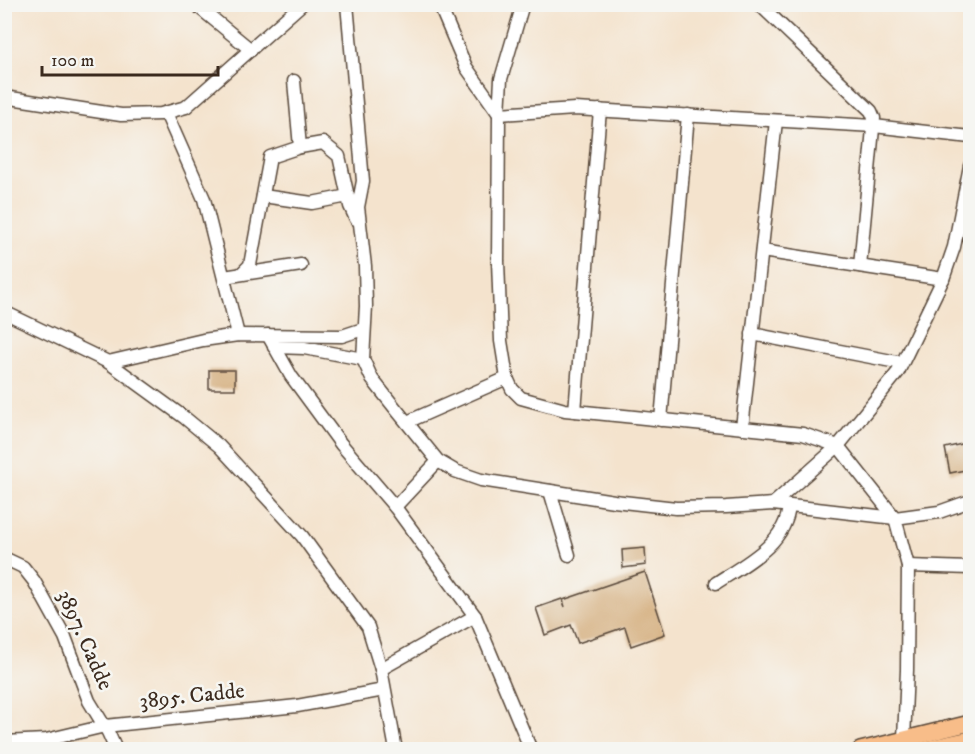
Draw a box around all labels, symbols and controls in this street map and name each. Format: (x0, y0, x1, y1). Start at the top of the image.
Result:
scale bar (42, 39, 218, 77)
text: 100 m (51, 50, 94, 72)
street label: 3897. Cadde (51, 586, 119, 694)
street label: 3895. Cadde (138, 677, 246, 715)

